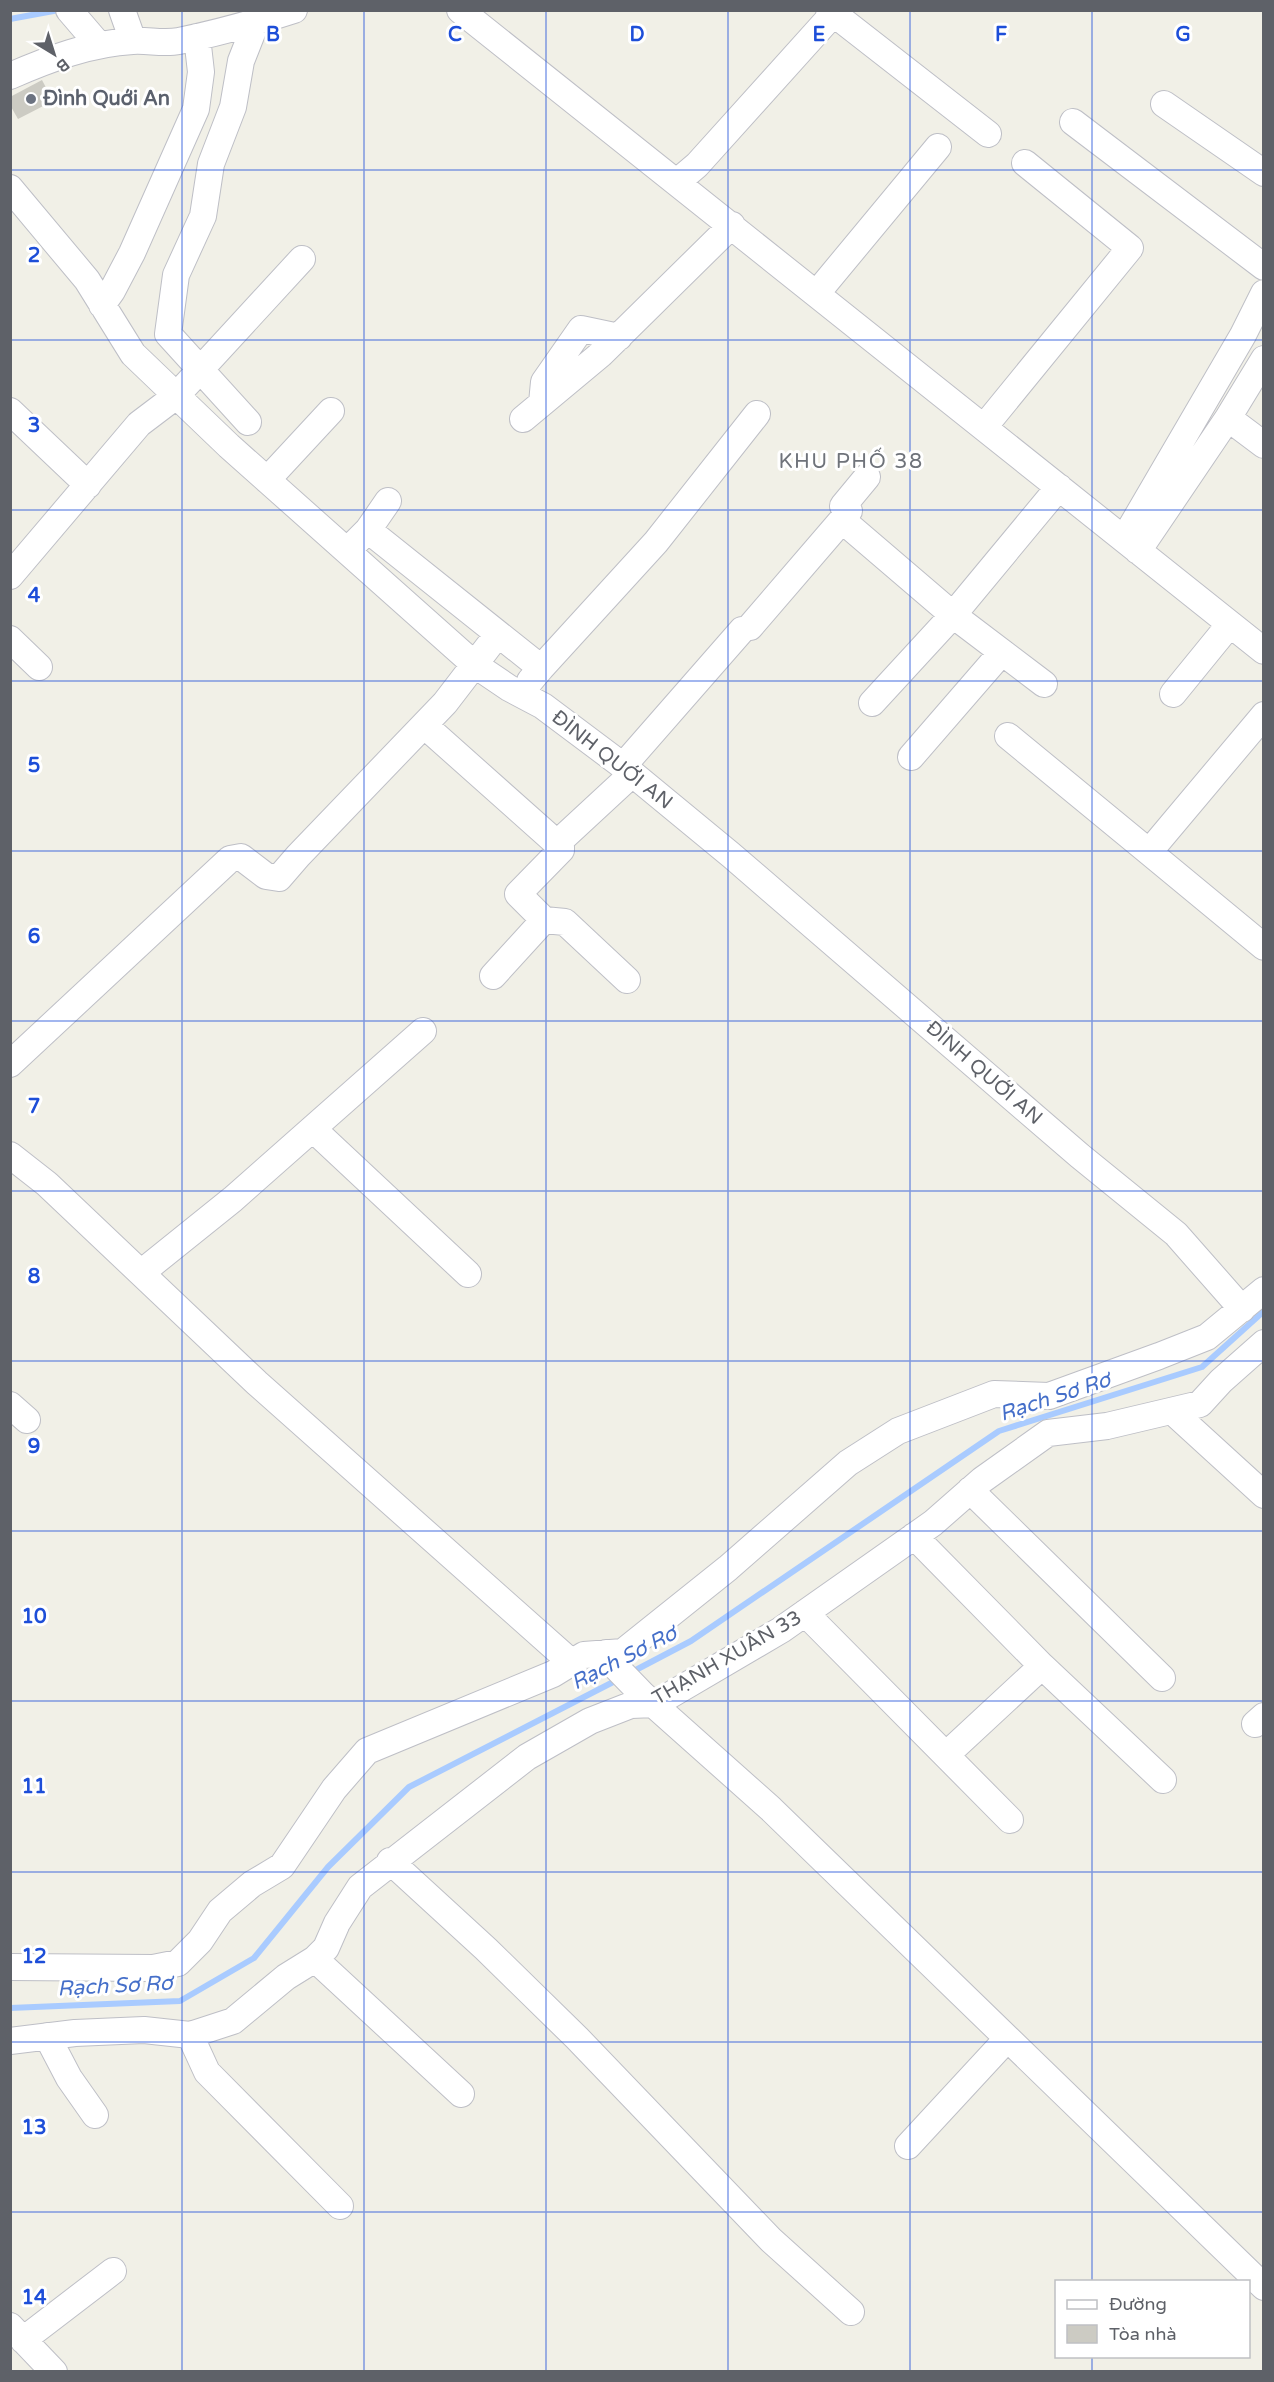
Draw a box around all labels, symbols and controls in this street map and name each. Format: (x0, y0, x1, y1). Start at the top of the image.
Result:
text: B (266, 23, 280, 47)
text: C (448, 23, 462, 47)
text: D (629, 23, 645, 47)
text: E (813, 23, 826, 47)
text: F (995, 23, 1007, 47)
text: G (1175, 23, 1191, 47)
north arrow (24, 24, 84, 84)
text: B (52, 54, 73, 76)
place label: Đình Quới An (42, 87, 170, 111)
marker: Đình Quới An (24, 92, 38, 106)
text: 2 (28, 244, 40, 268)
text: 3 (28, 414, 40, 438)
district label: KHU PHỐ 38 (778, 447, 924, 474)
text: 4 (28, 584, 41, 608)
street label: ĐÌNH QUỚI AN (547, 705, 678, 815)
text: 5 (28, 754, 40, 778)
text: 6 (28, 925, 40, 949)
street label: ĐÌNH QUỚI AN (921, 1015, 1048, 1130)
text: 7 (28, 1095, 40, 1119)
text: 8 (28, 1265, 40, 1289)
water label: Rạch Sơ Rơ (996, 1367, 1116, 1427)
text: 9 (28, 1435, 40, 1459)
text: 10 (21, 1605, 47, 1629)
street label: THẠNH XUÂN 33 (648, 1605, 806, 1710)
water label: Rạch Sơ Rơ (567, 1620, 683, 1695)
text: 11 (21, 1775, 47, 1799)
text: 12 (21, 1945, 47, 1969)
water label: Rạch Sơ Rơ (57, 1970, 175, 2001)
text: 13 (21, 2116, 47, 2140)
legend (1055, 2280, 1250, 2358)
text: 14 (21, 2286, 47, 2310)
text: Đường (1109, 2293, 1167, 2315)
text: Tòa nhà (1109, 2323, 1177, 2345)

